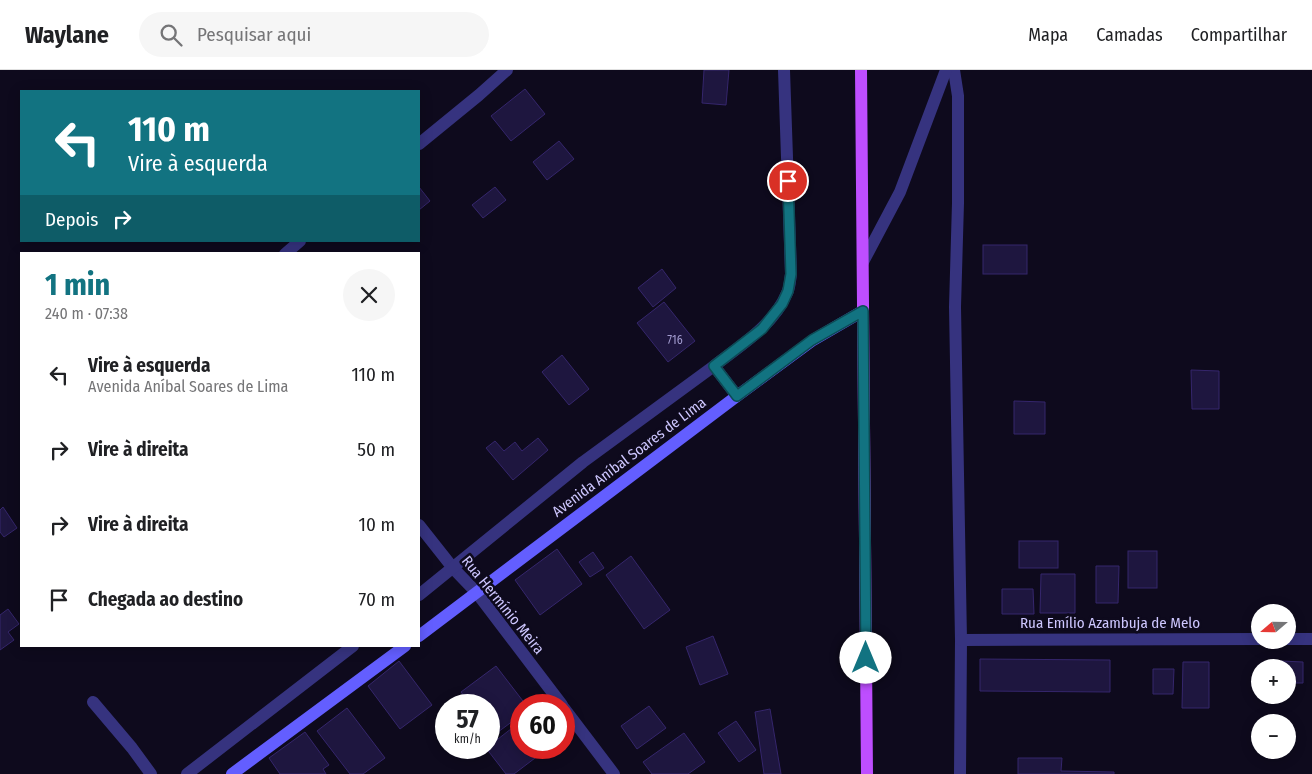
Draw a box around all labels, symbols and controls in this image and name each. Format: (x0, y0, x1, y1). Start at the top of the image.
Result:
search box (139, 12, 489, 57)
text: Waylane (25, 21, 109, 49)
icon: search (157, 21, 185, 49)
text: Pesquisar aqui (197, 23, 311, 46)
text: Mapa (1028, 24, 1068, 46)
text: Camadas (1096, 24, 1163, 46)
text: Compartilhar (1191, 24, 1287, 46)
text: 110 m (128, 108, 210, 150)
icon: left (45, 110, 110, 175)
text: Vire à esquerda (128, 150, 268, 177)
pin (767, 160, 809, 202)
icon: arrive (774, 167, 802, 195)
icon: right (108, 205, 136, 233)
text: Depois (45, 208, 98, 231)
text: 1 min (45, 267, 110, 303)
button: close (343, 269, 395, 321)
text: 240 m · 07:38 (45, 304, 128, 323)
house number: 716 (667, 333, 683, 347)
text: Vire à esquerda (88, 354, 210, 377)
icon: left (45, 361, 73, 389)
text: 110 m (351, 363, 395, 386)
text: Avenida Aníbal Soares de Lima (88, 377, 288, 396)
street label: Avenida Aníbal Soares de Lima (549, 393, 709, 521)
icon: right (45, 436, 73, 464)
text: Vire à direita (88, 438, 189, 461)
text: 50 m (357, 438, 395, 461)
icon: right (45, 511, 73, 539)
text: Vire à direita (88, 513, 189, 536)
text: 10 m (359, 513, 395, 536)
street label: Rua Hermínio Meira (458, 552, 548, 658)
icon: arrive (45, 586, 73, 614)
text: Chegada ao destino (88, 588, 243, 611)
text: 70 m (359, 588, 395, 611)
north arrow (1251, 604, 1296, 649)
map controls (1251, 604, 1296, 759)
street label: Rua Emílio Azambuja de Melo (1020, 614, 1200, 632)
position arrow (839, 631, 891, 683)
button: + (1251, 659, 1296, 704)
speed limit sign: 60 (510, 694, 575, 759)
text: 57 (456, 705, 479, 735)
button: − (1251, 714, 1296, 759)
text: km/h (454, 732, 481, 746)

